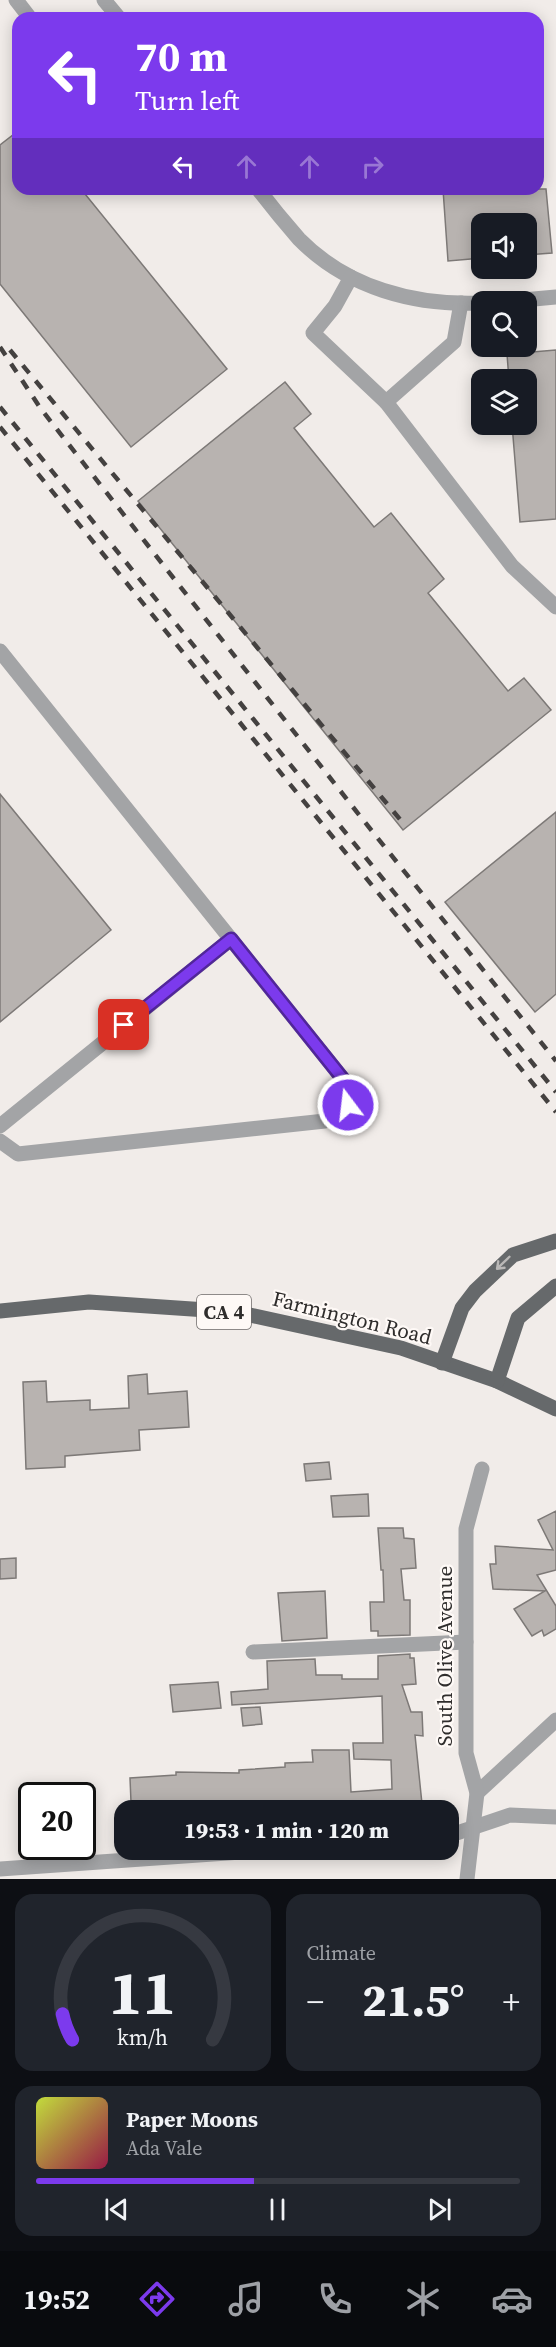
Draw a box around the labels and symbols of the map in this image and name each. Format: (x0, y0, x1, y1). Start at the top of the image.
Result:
pin (98, 999, 149, 1050)
position arrow (316, 1073, 380, 1137)
one-way arrow (496, 1256, 511, 1271)
street label: Farmington Road (269, 1284, 435, 1351)
road number: CA 4 (197, 1295, 251, 1329)
street label: South Olive Avenue (430, 1566, 459, 1746)
speed limit sign: 20 (18, 1782, 96, 1860)

